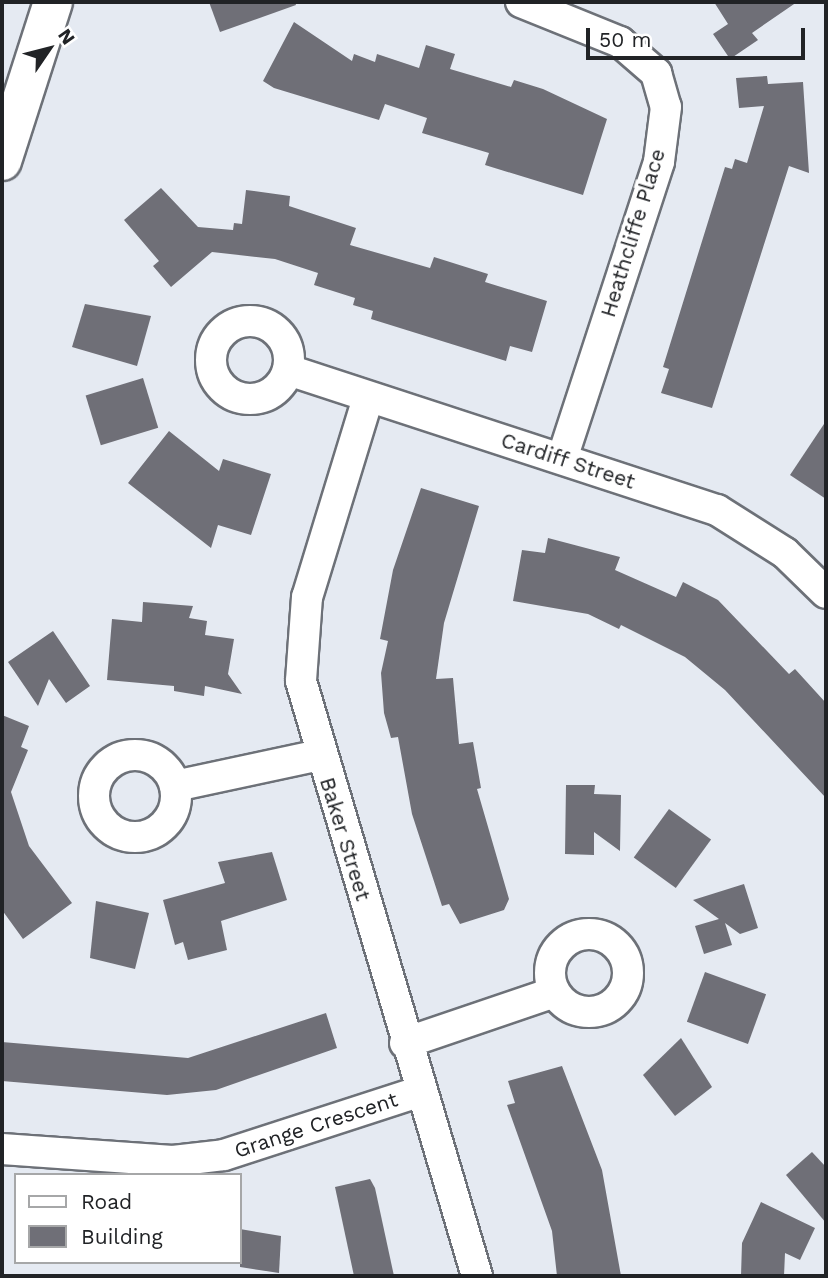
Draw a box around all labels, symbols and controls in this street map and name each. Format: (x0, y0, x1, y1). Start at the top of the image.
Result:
north arrow (14, 14, 84, 84)
scale bar (590, 14, 809, 58)
text: N (53, 24, 80, 49)
text: 50 m (599, 27, 651, 52)
street label: Heathcliffe Place (595, 146, 671, 320)
street label: Cardiff Street (497, 427, 639, 495)
street label: Baker Street (314, 774, 376, 904)
street label: Grange Crescent (231, 1087, 401, 1163)
legend (14, 1173, 242, 1264)
text: Road (81, 1189, 132, 1214)
text: Building (81, 1224, 163, 1249)

